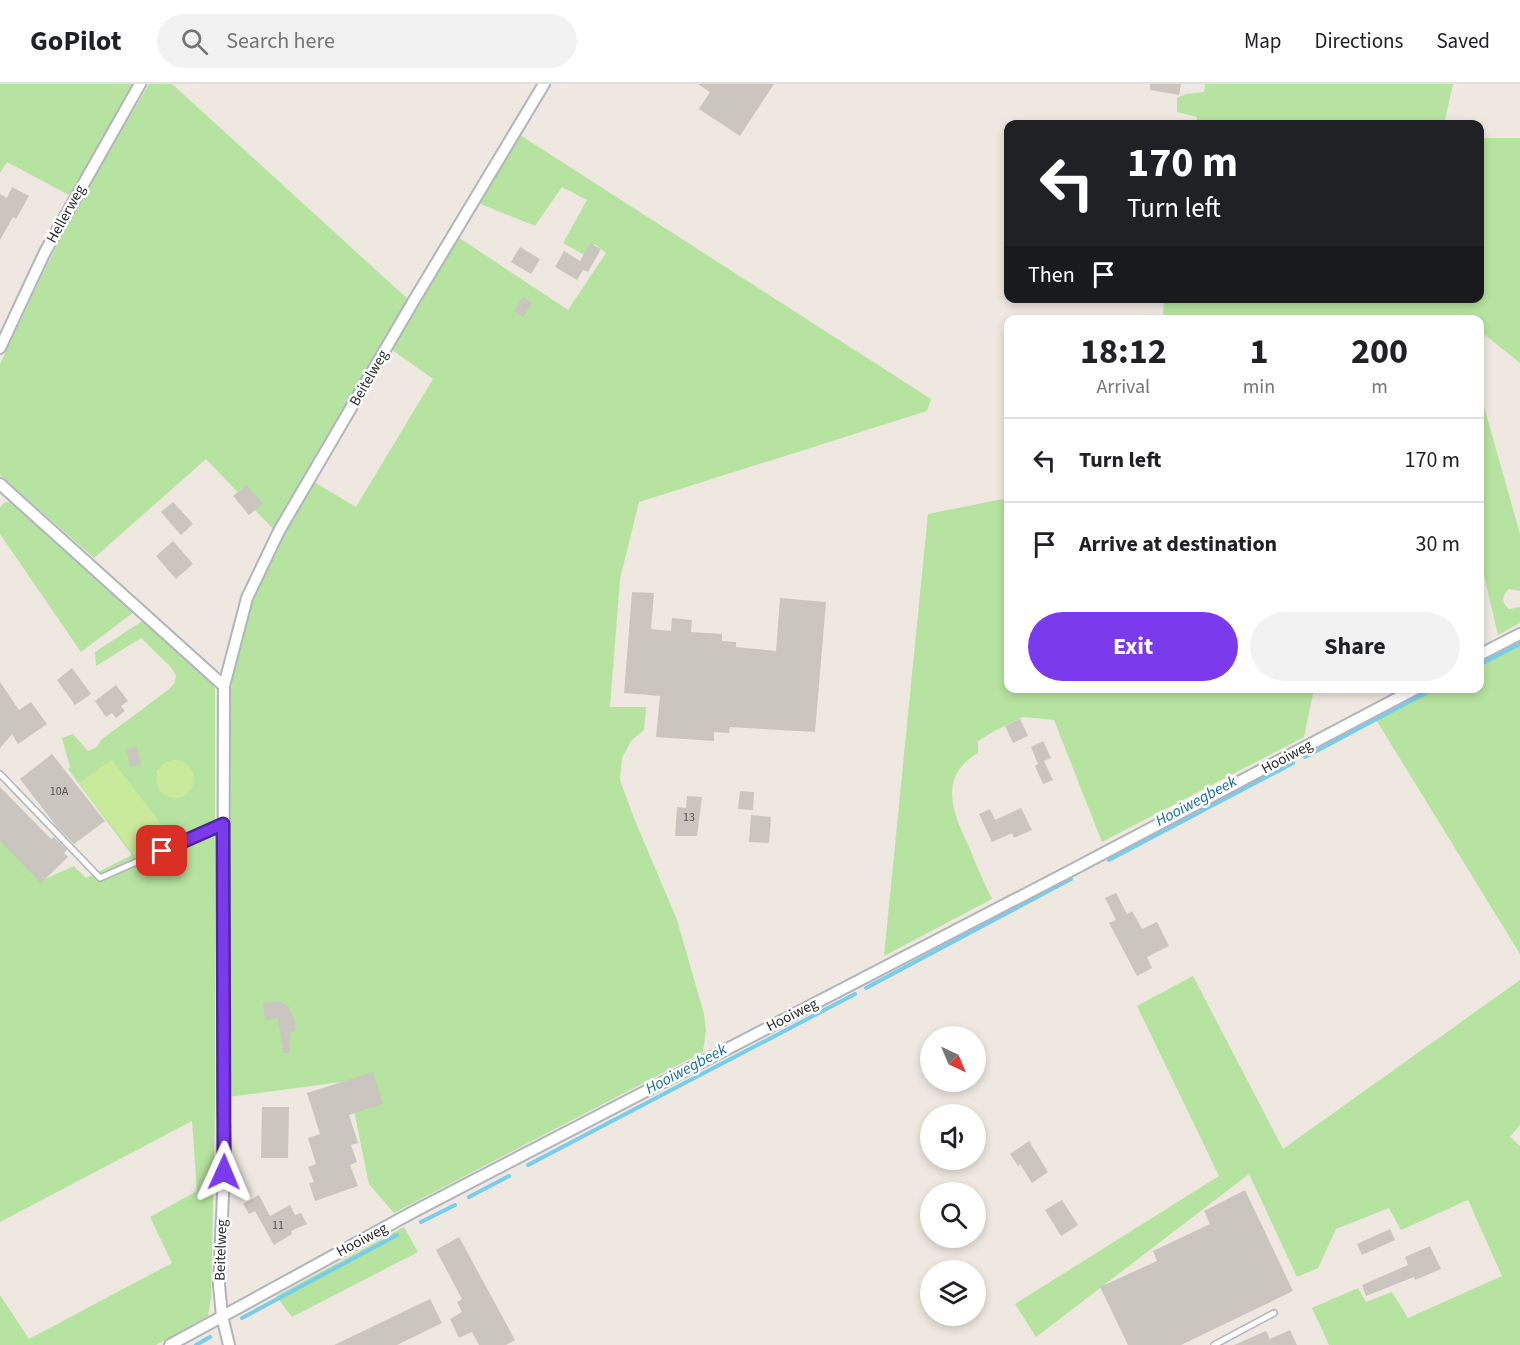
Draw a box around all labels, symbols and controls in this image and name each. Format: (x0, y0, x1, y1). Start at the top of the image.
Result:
search box (157, 14, 577, 68)
text: GoPilot (30, 21, 121, 61)
icon: search (178, 25, 211, 58)
text: Search here (226, 25, 335, 57)
text: Map (1244, 26, 1282, 56)
text: Directions (1315, 26, 1403, 56)
text: Saved (1436, 26, 1490, 56)
text: 170 m (1127, 133, 1238, 193)
icon: left (1028, 144, 1106, 222)
street label: Hellerweg (41, 181, 91, 247)
text: Turn left (1127, 189, 1221, 228)
icon: arrive (1087, 258, 1120, 291)
text: Then (1028, 259, 1075, 291)
text: 18:12 (1080, 326, 1167, 377)
text: 1 (1249, 326, 1268, 377)
text: 200 (1351, 326, 1408, 377)
street label: Beitelweg (344, 346, 394, 410)
text: Arrival (1096, 373, 1150, 401)
text: min (1243, 373, 1275, 401)
text: m (1371, 373, 1388, 401)
icon: left (1028, 444, 1061, 477)
text: Turn left (1079, 444, 1161, 476)
text: 170 m (1405, 444, 1460, 476)
icon: arrive (1028, 528, 1061, 561)
text: Arrive at destination (1079, 528, 1277, 560)
text: 30 m (1415, 528, 1460, 560)
button: Exit (1028, 612, 1238, 681)
button: Share (1250, 612, 1460, 681)
street label: Hooiweg (1258, 735, 1317, 779)
water label: Hooiwegbeek (1151, 770, 1241, 832)
house number: 10A (50, 783, 69, 800)
house number: 13 (683, 809, 695, 826)
pin (136, 825, 187, 876)
icon: arrive (145, 834, 178, 867)
street label: Hooiweg (763, 993, 822, 1037)
north arrow (920, 1026, 986, 1092)
map controls (920, 1026, 986, 1326)
water label: Hooiwegbeek (641, 1038, 731, 1100)
button: sound (920, 1104, 986, 1170)
position arrow (192, 1140, 256, 1204)
button: search (920, 1182, 986, 1248)
house number: 11 (272, 1217, 284, 1234)
street label: Beitelweg (209, 1218, 233, 1281)
street label: Hooiweg (333, 1218, 392, 1262)
button: layers (920, 1260, 986, 1326)

